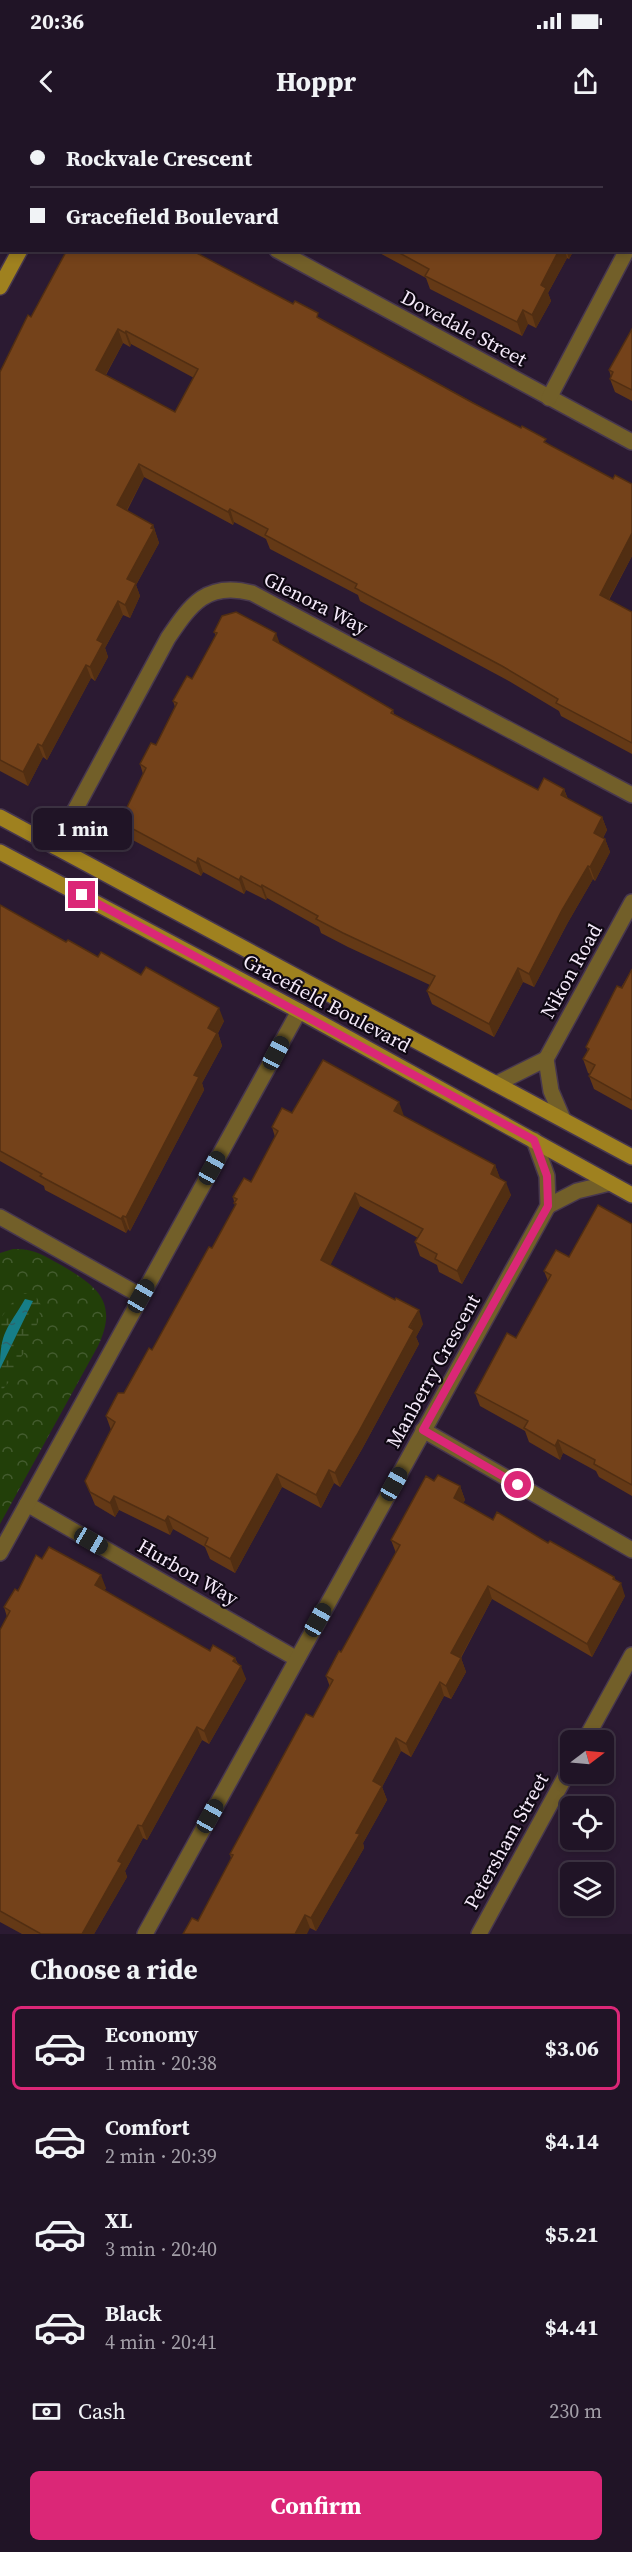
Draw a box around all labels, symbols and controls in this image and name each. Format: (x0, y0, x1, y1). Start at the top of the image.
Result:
text: 20:36 (30, 6, 84, 36)
text: Hoppr (276, 63, 356, 100)
icon: back (30, 65, 63, 98)
icon: share (569, 65, 602, 98)
text: Rockvale Crescent (66, 143, 252, 173)
text: Gracefield Boulevard (66, 201, 279, 231)
street label: Dovedale Street (396, 283, 532, 373)
street label: Glenora Way (259, 565, 374, 642)
callout: 1 min (32, 808, 132, 850)
text: 1 min (57, 815, 108, 843)
route end (68, 881, 95, 908)
street label: Nikon Road (533, 918, 609, 1023)
street label: Gracefield Boulevard (238, 947, 416, 1059)
car (260, 1033, 292, 1073)
car (195, 1148, 229, 1188)
car (124, 1276, 158, 1316)
street label: Manberry Crescent (379, 1289, 487, 1453)
car (377, 1464, 411, 1504)
route start (504, 1471, 531, 1498)
car (71, 1524, 111, 1558)
street label: Hurbon Way (133, 1532, 244, 1613)
car (301, 1600, 335, 1640)
north arrow (560, 1730, 614, 1784)
map controls (560, 1730, 614, 1916)
street label: Petersham Street (457, 1768, 555, 1914)
car (193, 1796, 227, 1836)
button: locate (560, 1796, 614, 1850)
button: layers (560, 1862, 614, 1916)
text: Choose a ride (30, 1951, 198, 1988)
text: Economy (105, 2019, 199, 2049)
icon: car (33, 2021, 87, 2075)
text: $3.06 (545, 2033, 599, 2063)
text: 1 min · 20:38 (105, 2049, 217, 2077)
text: Comfort (105, 2112, 189, 2142)
icon: car (33, 2114, 87, 2168)
text: $4.14 (545, 2126, 599, 2156)
text: 2 min · 20:39 (105, 2142, 217, 2170)
text: XL (105, 2205, 132, 2235)
icon: car (33, 2207, 87, 2261)
text: $5.21 (545, 2219, 599, 2249)
text: 3 min · 20:40 (105, 2235, 217, 2263)
text: Black (105, 2298, 162, 2328)
icon: car (33, 2300, 87, 2354)
text: $4.41 (545, 2312, 599, 2342)
text: 4 min · 20:41 (105, 2328, 217, 2356)
icon: cash (30, 2395, 63, 2428)
text: Cash (78, 2396, 126, 2426)
text: 230 m (549, 2397, 602, 2425)
button: Confirm (30, 2471, 602, 2540)

